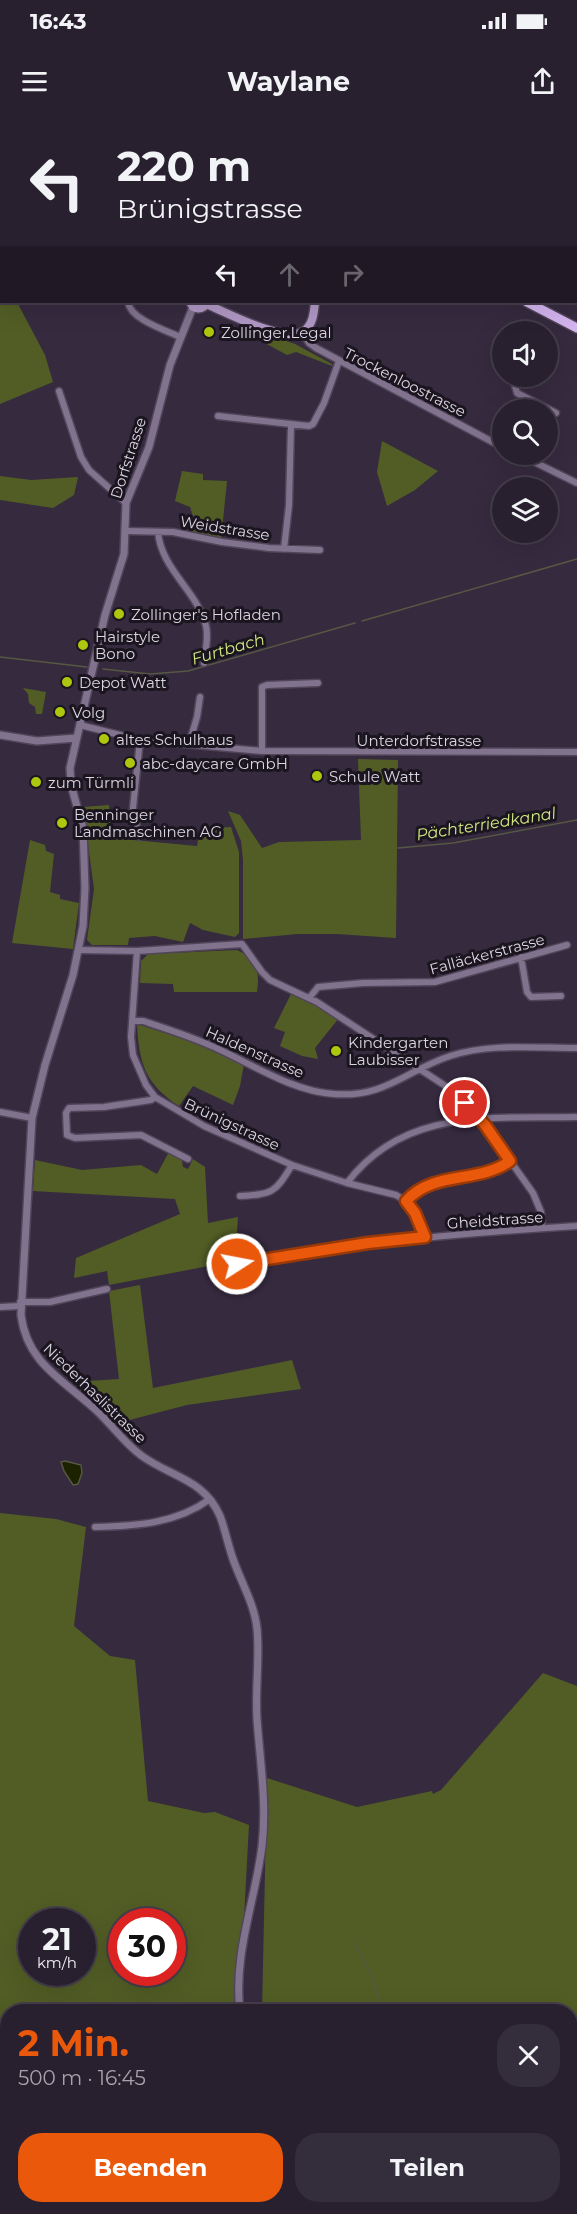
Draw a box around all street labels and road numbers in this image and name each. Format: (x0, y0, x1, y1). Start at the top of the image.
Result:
street label: Trockenloostrasse (341, 343, 469, 421)
street label: Dorfstrasse (106, 415, 150, 501)
street label: Weidstrasse (179, 512, 271, 544)
street label: Unterdorfstrasse (357, 731, 481, 750)
street label: Falläckerstrasse (427, 930, 547, 978)
street label: Haldenstrasse (203, 1022, 307, 1082)
street label: Brünigstrasse (181, 1094, 283, 1154)
street label: Gheidstrasse (446, 1207, 544, 1233)
street label: Niederhaslistrasse (39, 1339, 151, 1447)

